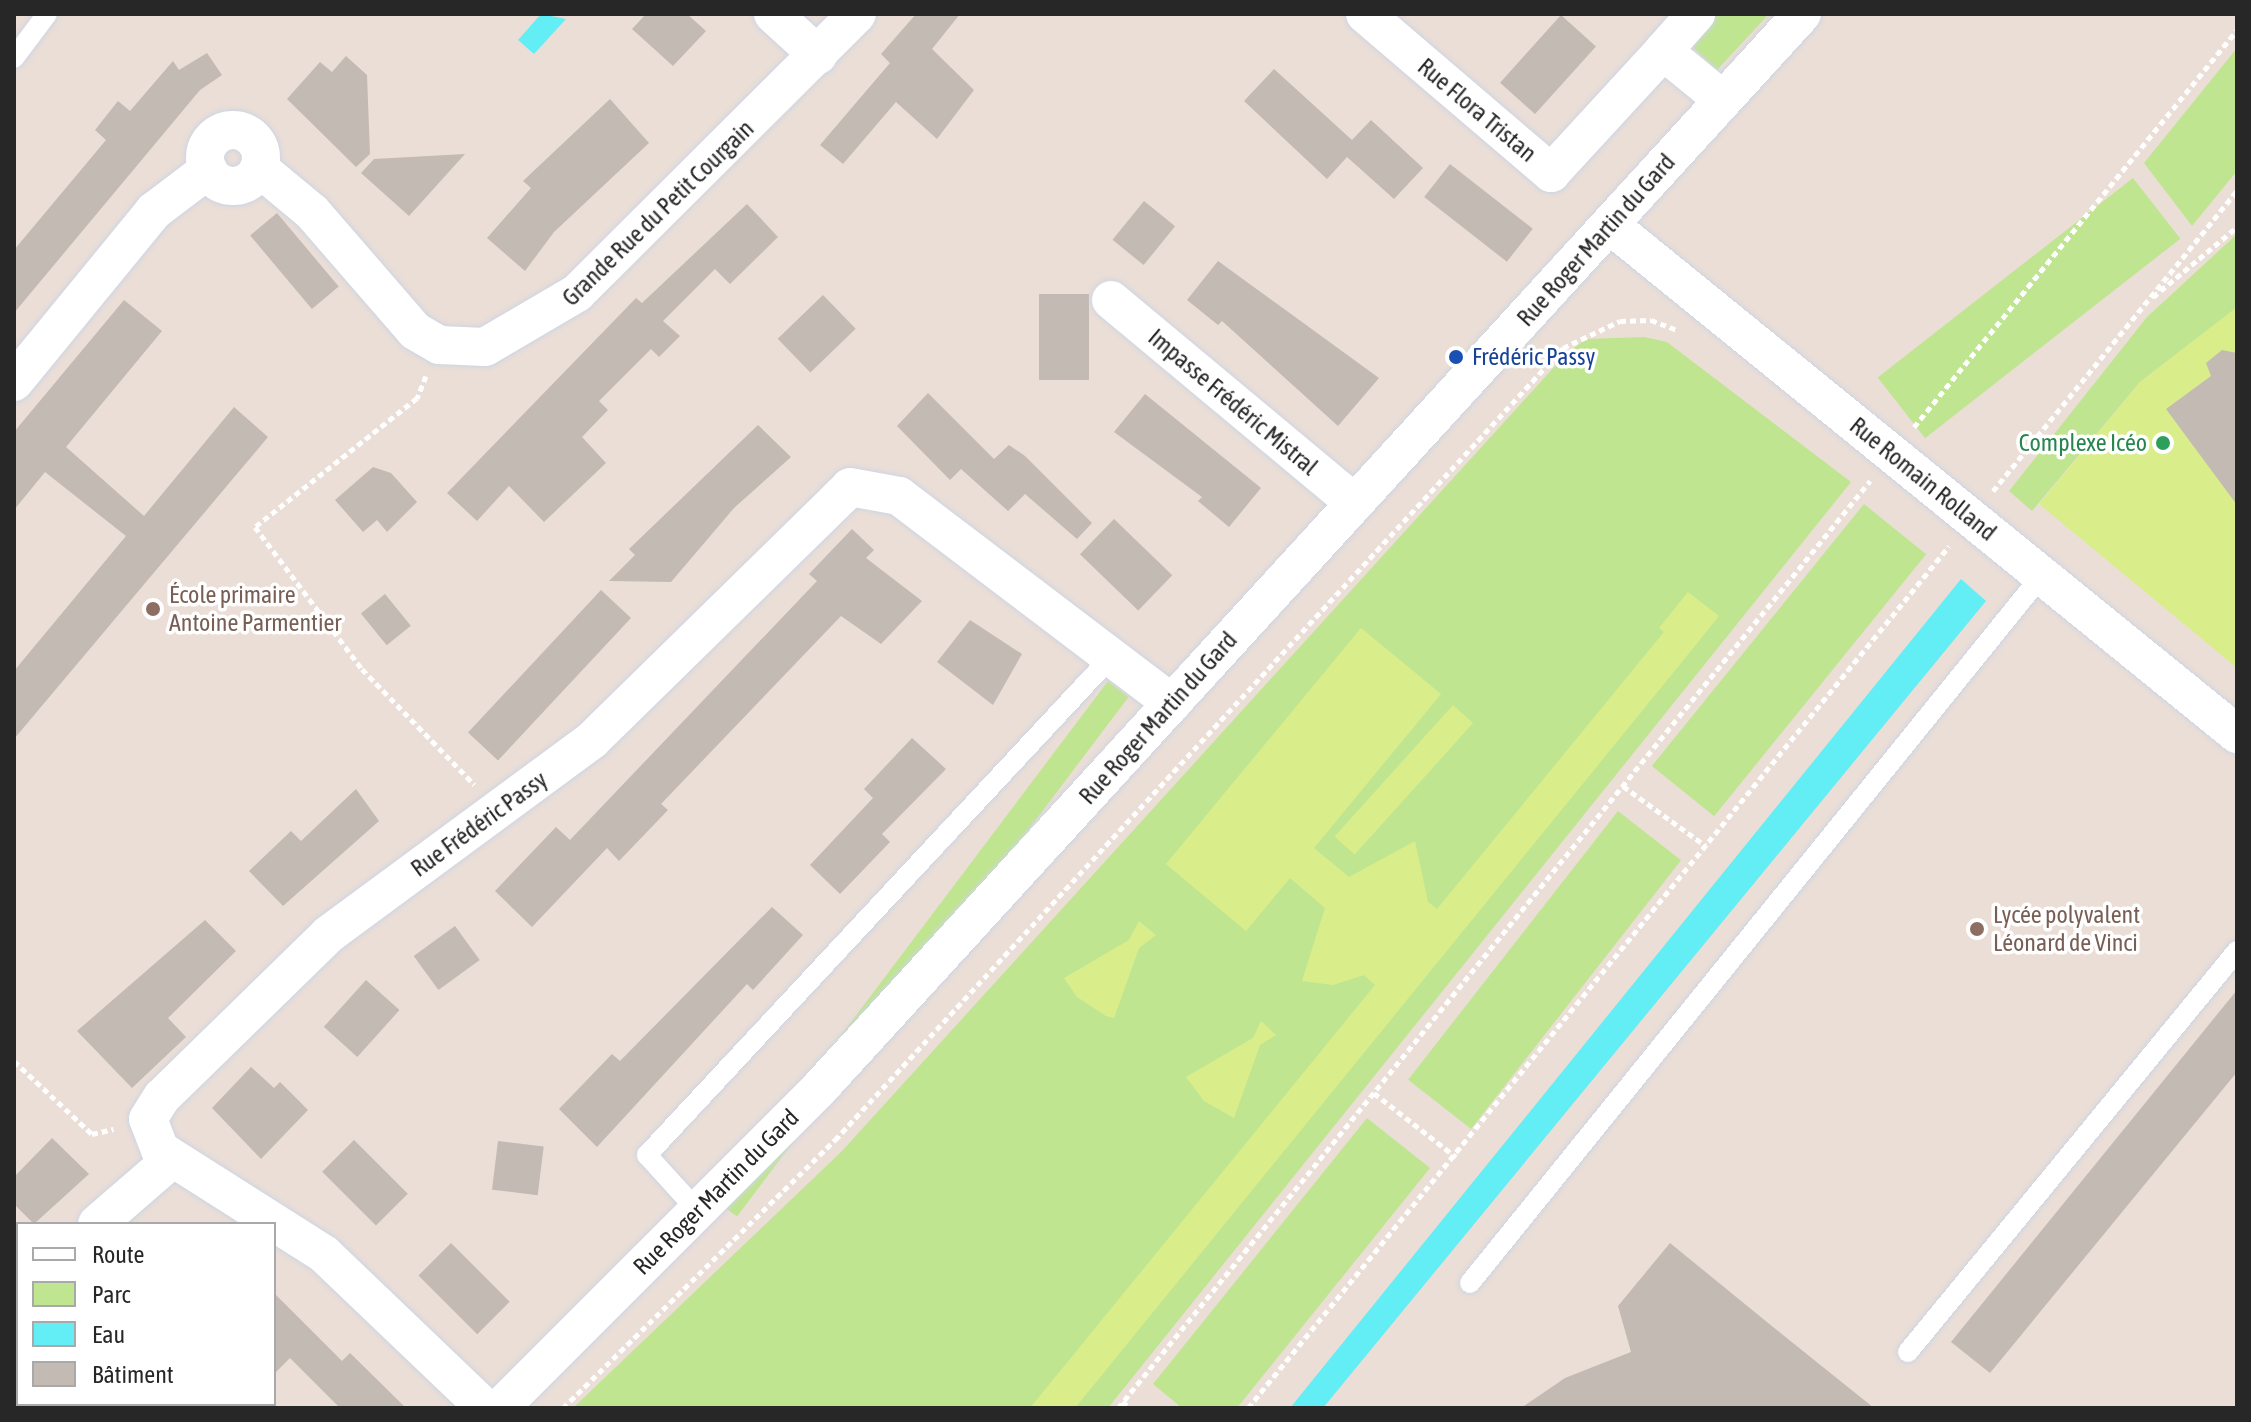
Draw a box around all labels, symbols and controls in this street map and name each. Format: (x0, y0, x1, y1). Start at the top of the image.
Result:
street label: Rue Flora Tristan (1412, 52, 1542, 168)
street label: Grande Rue du Petit Courgain (556, 114, 760, 312)
street label: Rue Roger Martin du Gard (1511, 148, 1681, 332)
street label: Impasse Frédéric Mistral (1142, 323, 1324, 481)
place label: Frédéric Passy (1472, 343, 1595, 371)
marker: Frédéric Passy (1447, 348, 1465, 366)
street label: Rue Romain Rolland (1844, 411, 2002, 547)
place label: Complexe Icéo (2019, 429, 2147, 457)
marker: Complexe Icéo (2154, 434, 2172, 452)
place label: École primaire Antoine Parmentier (169, 581, 341, 637)
marker: École primaire Antoine Parmentier (144, 600, 162, 618)
street label: Rue Roger Martin du Gard (1073, 626, 1243, 810)
street label: Rue Frédéric Passy (405, 765, 553, 883)
place label: Lycée polyvalent Léonard de Vinci (1993, 901, 2140, 957)
marker: Lycée polyvalent Léonard de Vinci (1968, 920, 1986, 938)
street label: Rue Roger Martin du Gard (627, 1103, 805, 1281)
legend (16, 1222, 276, 1406)
text: Route (92, 1241, 144, 1268)
text: Parc (92, 1281, 130, 1308)
text: Eau (92, 1321, 125, 1348)
text: Bâtiment (92, 1361, 174, 1388)

